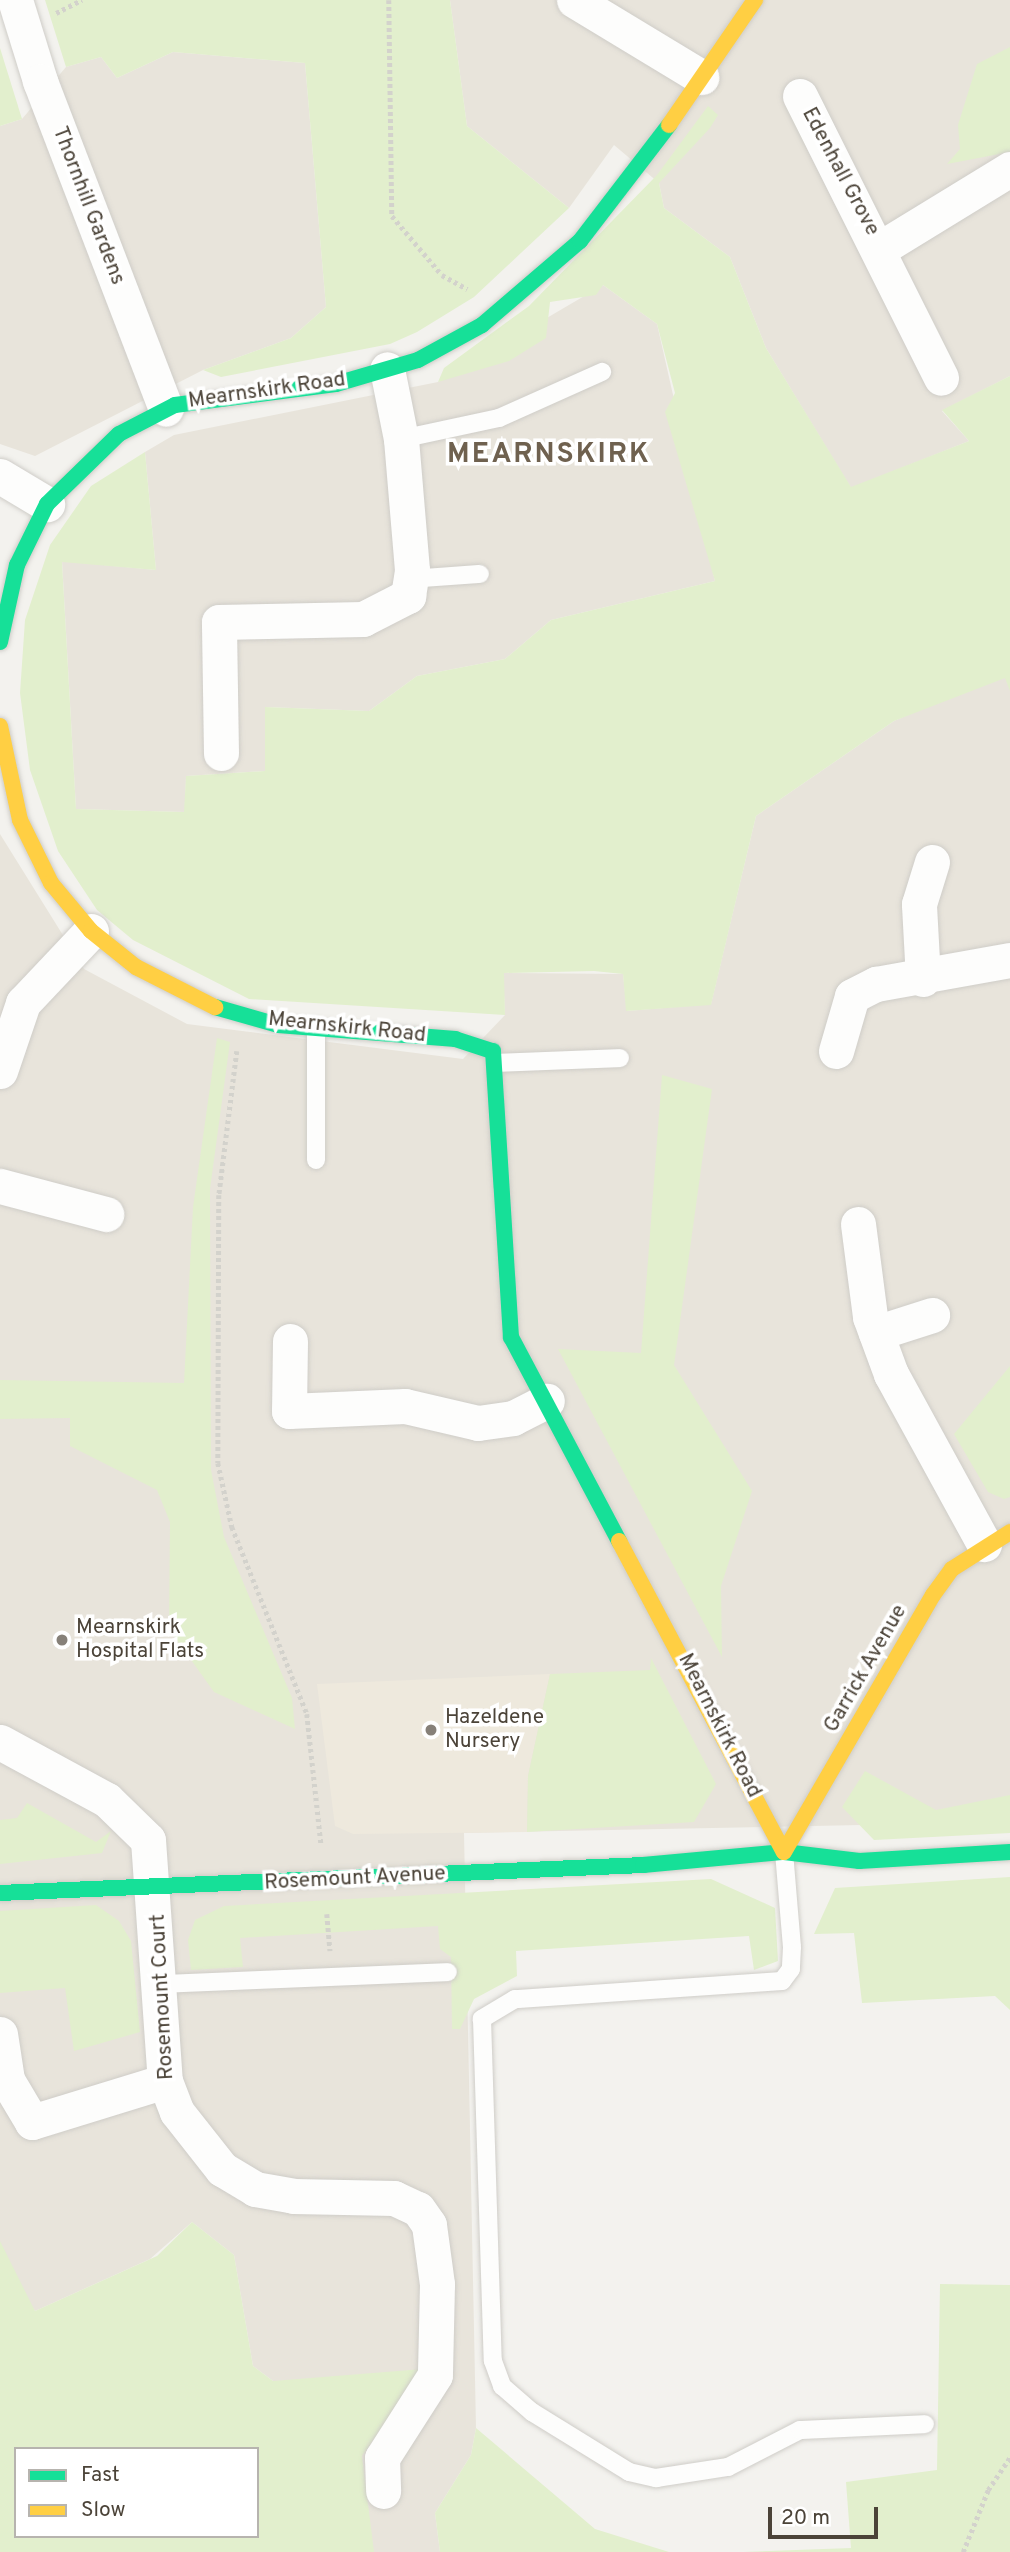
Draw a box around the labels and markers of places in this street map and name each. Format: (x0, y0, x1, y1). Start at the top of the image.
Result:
place label: Mearnskirk Hospital Flats (76, 1615, 204, 1665)
marker: Mearnskirk Hospital Flats (54, 1632, 70, 1648)
place label: Hazeldene Nursery (445, 1705, 544, 1755)
marker: Hazeldene Nursery (423, 1722, 439, 1738)

